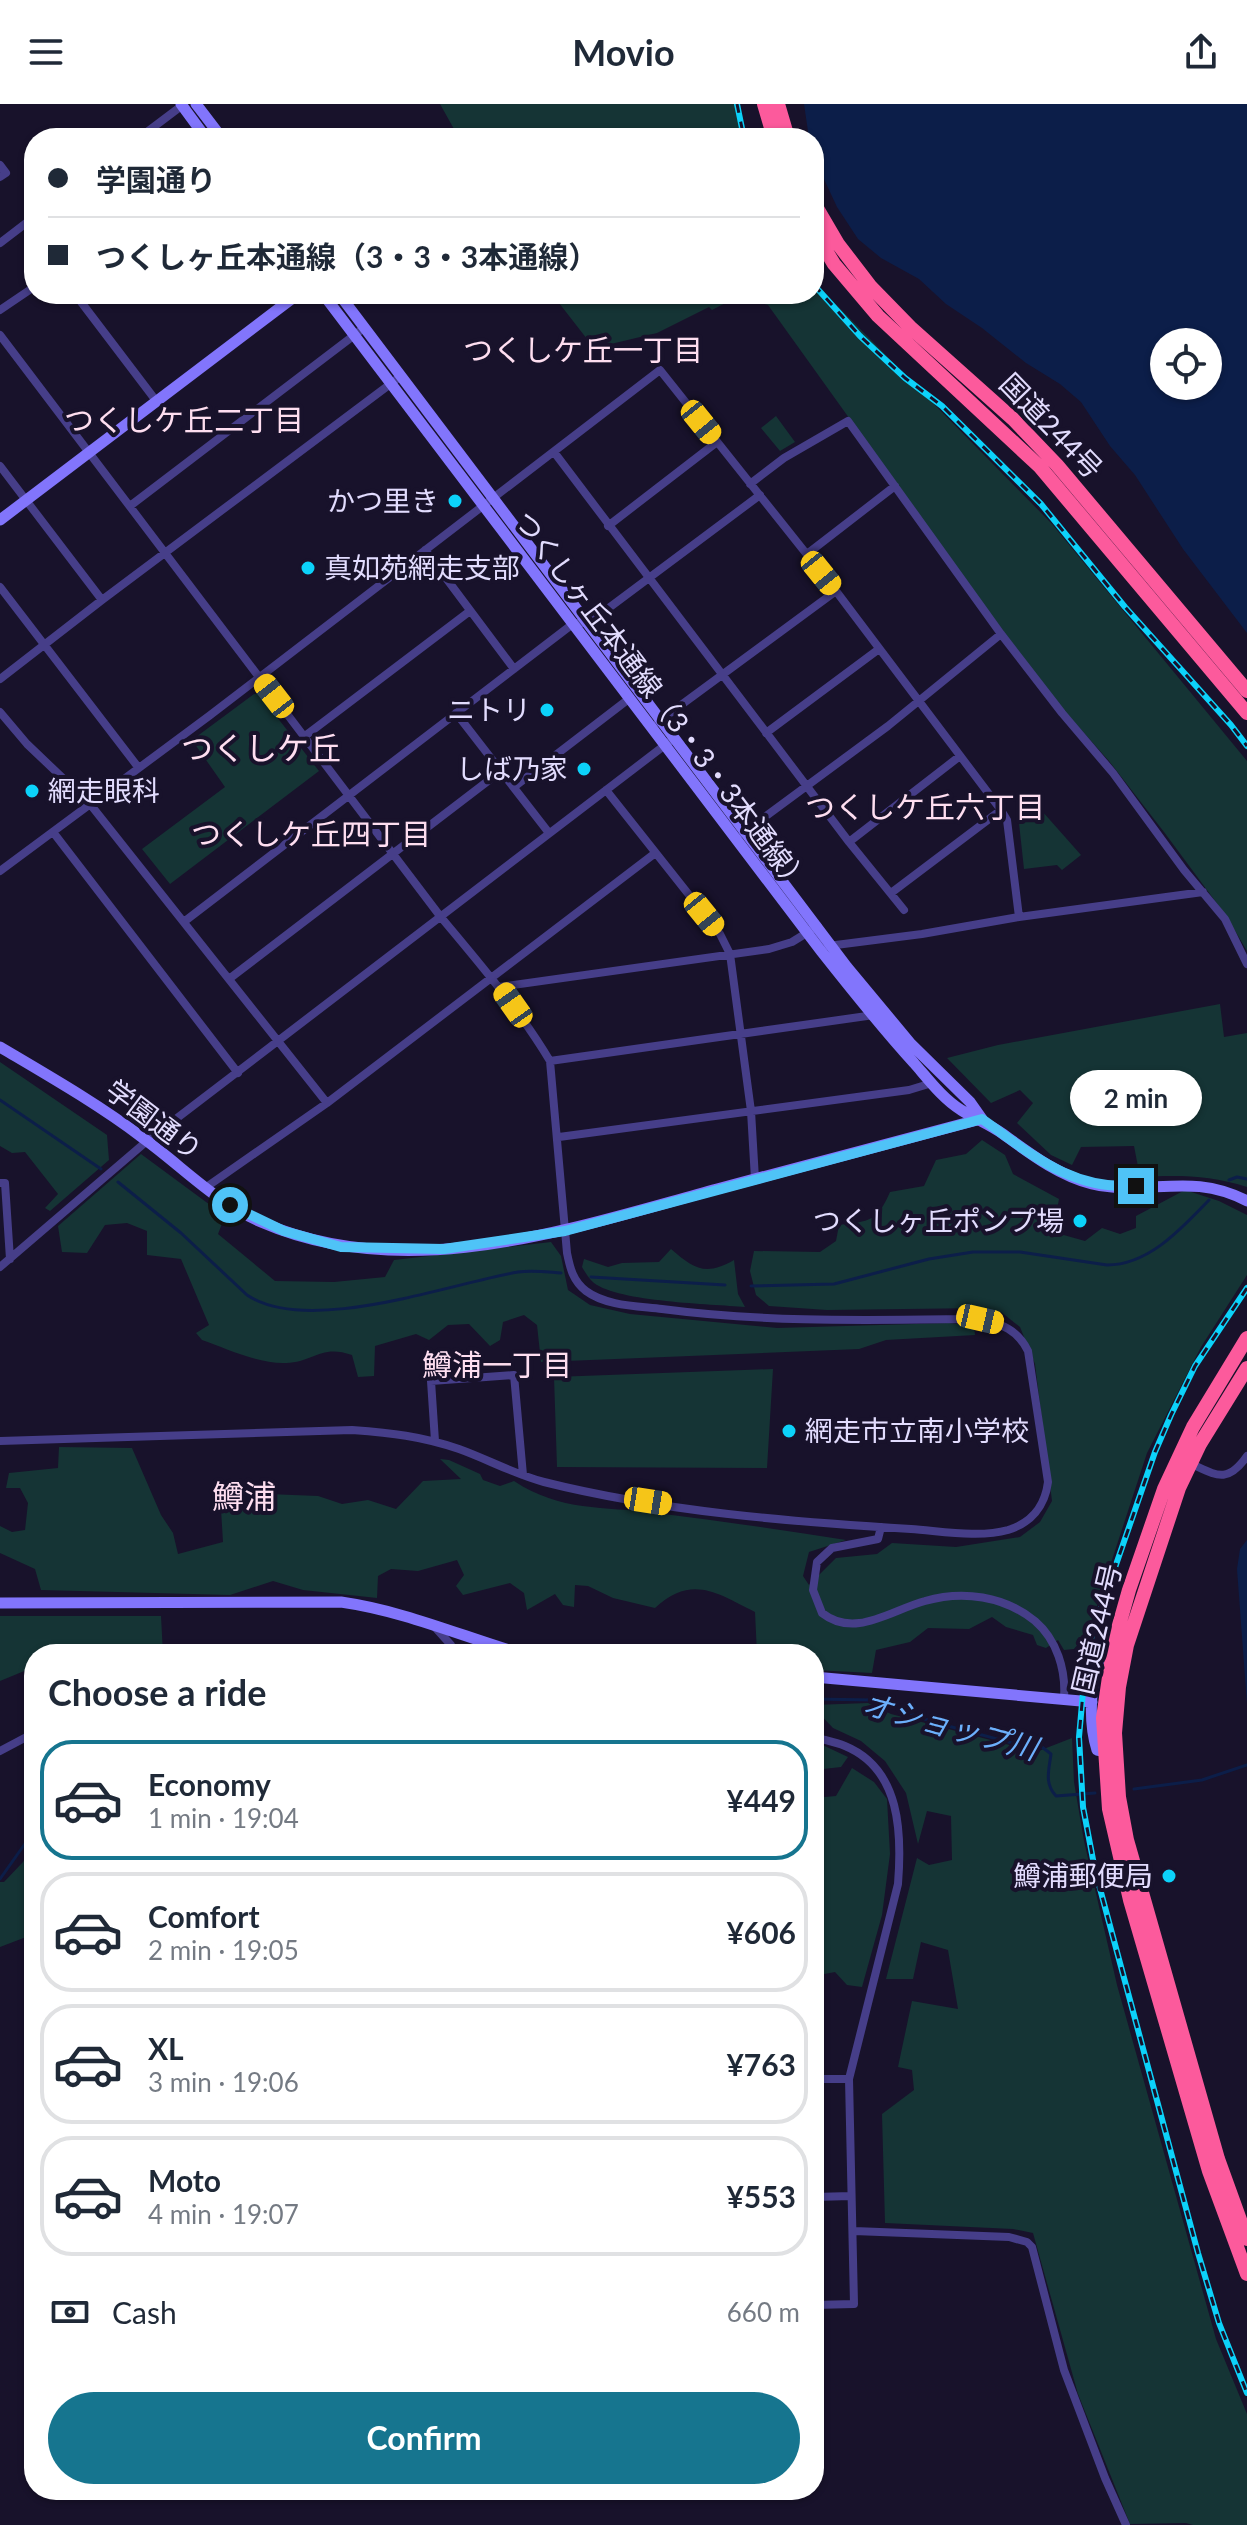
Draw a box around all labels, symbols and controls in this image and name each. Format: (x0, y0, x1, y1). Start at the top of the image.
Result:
icon: menu (24, 30, 68, 74)
text: Movio (572, 30, 675, 74)
icon: share (1179, 30, 1223, 74)
text: 学園通り (96, 161, 216, 197)
text: つくしヶ丘本通線（3・3・3本通線） (96, 238, 598, 274)
map controls (1150, 328, 1222, 400)
button: locate (1150, 328, 1222, 400)
district label: つくしケ丘一丁目 (463, 331, 703, 367)
street label: 国道244号 (993, 366, 1110, 485)
car (677, 396, 725, 448)
district label: つくしケ丘二丁目 (64, 401, 304, 437)
place label: かつ里き (327, 483, 439, 517)
marker: かつ里き (446, 492, 464, 510)
street label: つくしヶ丘本通線（3・3・3本通線） (508, 504, 817, 899)
car (797, 547, 845, 599)
place label: 真如苑網走支部 (324, 550, 520, 584)
marker: 真如苑網走支部 (299, 559, 317, 577)
car (250, 670, 298, 722)
place label: ニトリ (447, 692, 531, 726)
marker: ニトリ (538, 701, 556, 719)
district label: つくしケ丘 (181, 728, 341, 767)
place label: しば乃家 (456, 751, 568, 785)
marker: しば乃家 (575, 760, 593, 778)
place label: 網走眼科 (48, 773, 160, 807)
marker: 網走眼科 (23, 782, 41, 800)
district label: つくしケ丘六丁目 (805, 788, 1045, 824)
district label: つくしケ丘四丁目 (191, 815, 431, 851)
car (680, 888, 728, 940)
car (489, 978, 537, 1032)
callout: 2 min (1070, 1070, 1202, 1126)
street label: 学園通り (100, 1072, 210, 1166)
text: 2 min (1104, 1082, 1168, 1114)
route end (1118, 1168, 1154, 1204)
route start (212, 1187, 248, 1223)
place label: つくしヶ丘ポンプ場 (813, 1203, 1064, 1237)
marker: つくしヶ丘ポンプ場 (1071, 1212, 1089, 1230)
car (954, 1302, 1006, 1336)
district label: 鱒浦一丁目 (422, 1346, 572, 1382)
place label: 網走市立南小学校 (805, 1413, 1029, 1447)
marker: 網走市立南小学校 (780, 1422, 798, 1440)
district label: 鱒浦 (212, 1476, 276, 1515)
car (622, 1485, 674, 1517)
street label: 国道244号 (1065, 1560, 1128, 1697)
text: Choose a ride (48, 1670, 267, 1714)
water label: オショップ川 (859, 1684, 1045, 1767)
icon: car (52, 1764, 124, 1836)
text: Economy (148, 1766, 271, 1802)
text: ¥449 (726, 1782, 796, 1818)
text: 1 min · 19:04 (148, 1802, 299, 1834)
place label: 鱒浦郵便局 (1013, 1858, 1153, 1892)
marker: 鱒浦郵便局 (1160, 1867, 1178, 1885)
icon: car (52, 1896, 124, 1968)
text: Comfort (148, 1898, 260, 1934)
text: ¥606 (726, 1914, 796, 1950)
text: 2 min · 19:05 (148, 1934, 299, 1966)
icon: car (52, 2028, 124, 2100)
text: XL (148, 2030, 184, 2066)
text: ¥763 (726, 2046, 796, 2082)
text: 3 min · 19:06 (148, 2066, 299, 2098)
icon: car (52, 2160, 124, 2232)
text: Moto (148, 2162, 221, 2198)
text: ¥553 (726, 2178, 796, 2214)
text: 4 min · 19:07 (148, 2198, 299, 2230)
icon: cash (48, 2290, 92, 2334)
text: Cash (112, 2294, 177, 2330)
text: 660 m (727, 2296, 800, 2328)
button: Confirm (48, 2392, 800, 2484)

